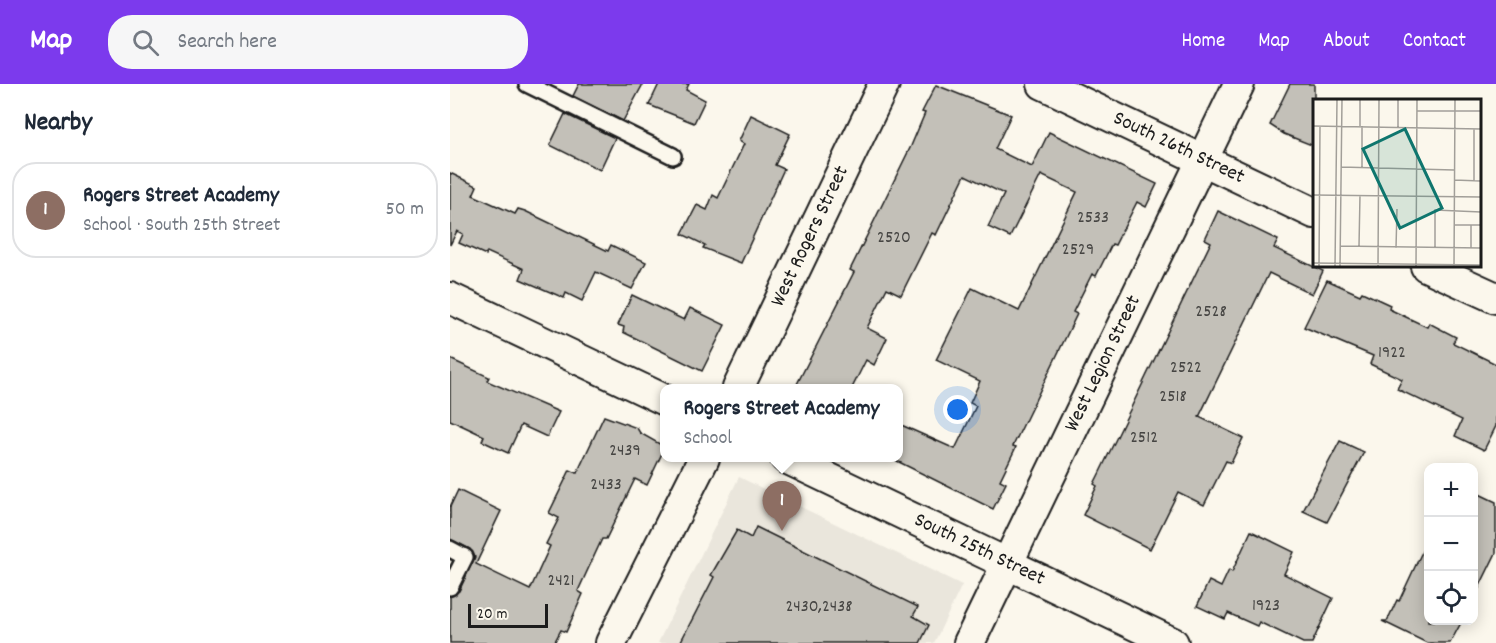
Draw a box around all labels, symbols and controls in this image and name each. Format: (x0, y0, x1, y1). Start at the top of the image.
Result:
search box (108, 15, 528, 69)
text: Map (30, 22, 72, 62)
icon: search (129, 26, 162, 59)
text: Search here (177, 27, 277, 58)
text: Home (1181, 27, 1225, 57)
text: Map (1258, 27, 1290, 57)
text: About (1323, 27, 1370, 57)
text: Contact (1403, 27, 1466, 57)
inset map (1313, 99, 1481, 267)
street label: South 26th Street (1108, 104, 1249, 193)
text: Nearby (24, 105, 92, 142)
street label: West Rogers Street (764, 161, 858, 312)
text: Rogers Street Academy (83, 181, 279, 212)
text: 1 (43, 196, 48, 224)
text: 50 m (386, 196, 424, 224)
house number: 2533 (1077, 206, 1109, 231)
text: School · South 25th Street (83, 212, 281, 240)
house number: 2520 (877, 226, 911, 251)
house number: 2529 (1062, 238, 1094, 263)
street label: West Legion Street (1058, 290, 1150, 437)
house number: 2528 (1195, 300, 1227, 325)
house number: 1922 (1378, 341, 1406, 366)
house number: 2522 (1170, 356, 1202, 381)
popup (660, 384, 903, 462)
house number: 2518 (1159, 385, 1187, 410)
text: Rogers Street Academy (684, 394, 879, 425)
your location (943, 395, 972, 424)
text: School (684, 425, 732, 453)
house number: 2512 (1130, 426, 1158, 451)
house number: 2439 (609, 439, 641, 464)
map controls (1424, 463, 1478, 625)
button: + (1424, 463, 1478, 517)
house number: 2433 (590, 473, 622, 498)
pin: 1 (762, 482, 802, 531)
street label: South 25th Street (909, 506, 1050, 595)
button: − (1424, 517, 1478, 571)
house number: 2421 (547, 569, 575, 594)
button: locate (1424, 571, 1478, 625)
house number: 1923 (1252, 594, 1280, 619)
house number: 2430,2438 (785, 595, 853, 620)
scale bar (468, 601, 548, 628)
text: 20 m (477, 603, 507, 626)

